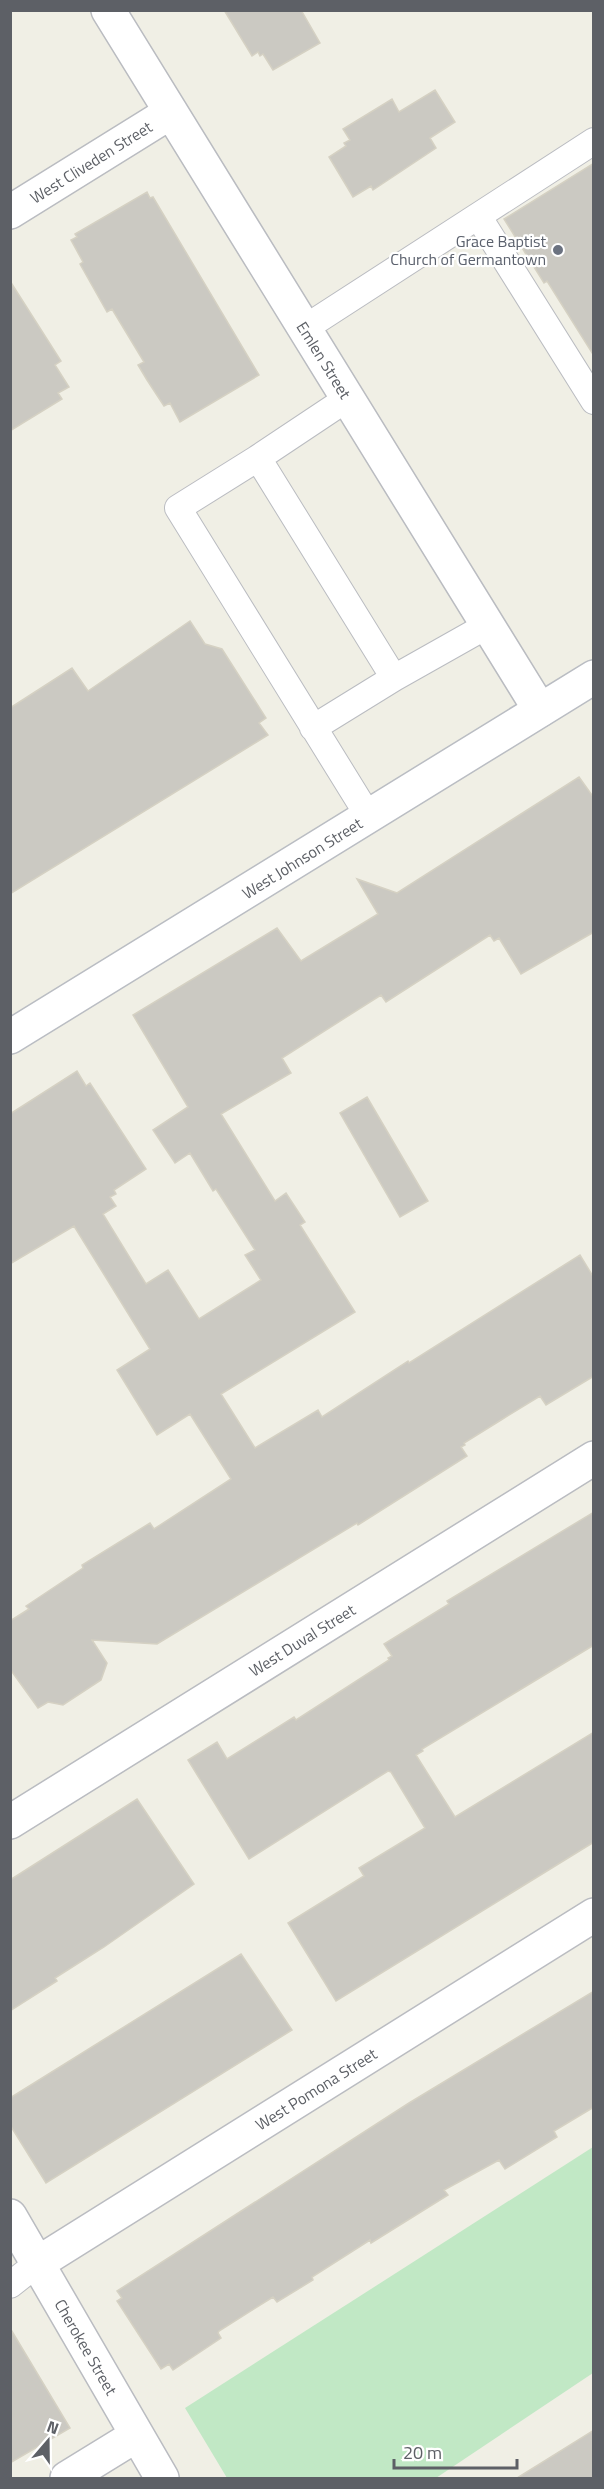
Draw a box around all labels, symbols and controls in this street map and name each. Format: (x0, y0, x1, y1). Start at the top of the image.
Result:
street label: West Cliveden Street (25, 115, 157, 209)
place label: Grace Baptist Church of Germantown (390, 229, 546, 271)
marker: Grace Baptist Church of Germantown (551, 243, 565, 257)
street label: Emlen Street (291, 317, 358, 404)
street label: West Johnson Street (237, 811, 367, 905)
street label: West Duval Street (244, 1597, 360, 1682)
street label: West Pomona Street (250, 2042, 382, 2136)
street label: Cherokee Street (49, 2294, 123, 2400)
north arrow (18, 2411, 78, 2471)
text: N (44, 2414, 62, 2440)
scale bar (394, 2432, 517, 2470)
text: 20 m (403, 2439, 442, 2466)

